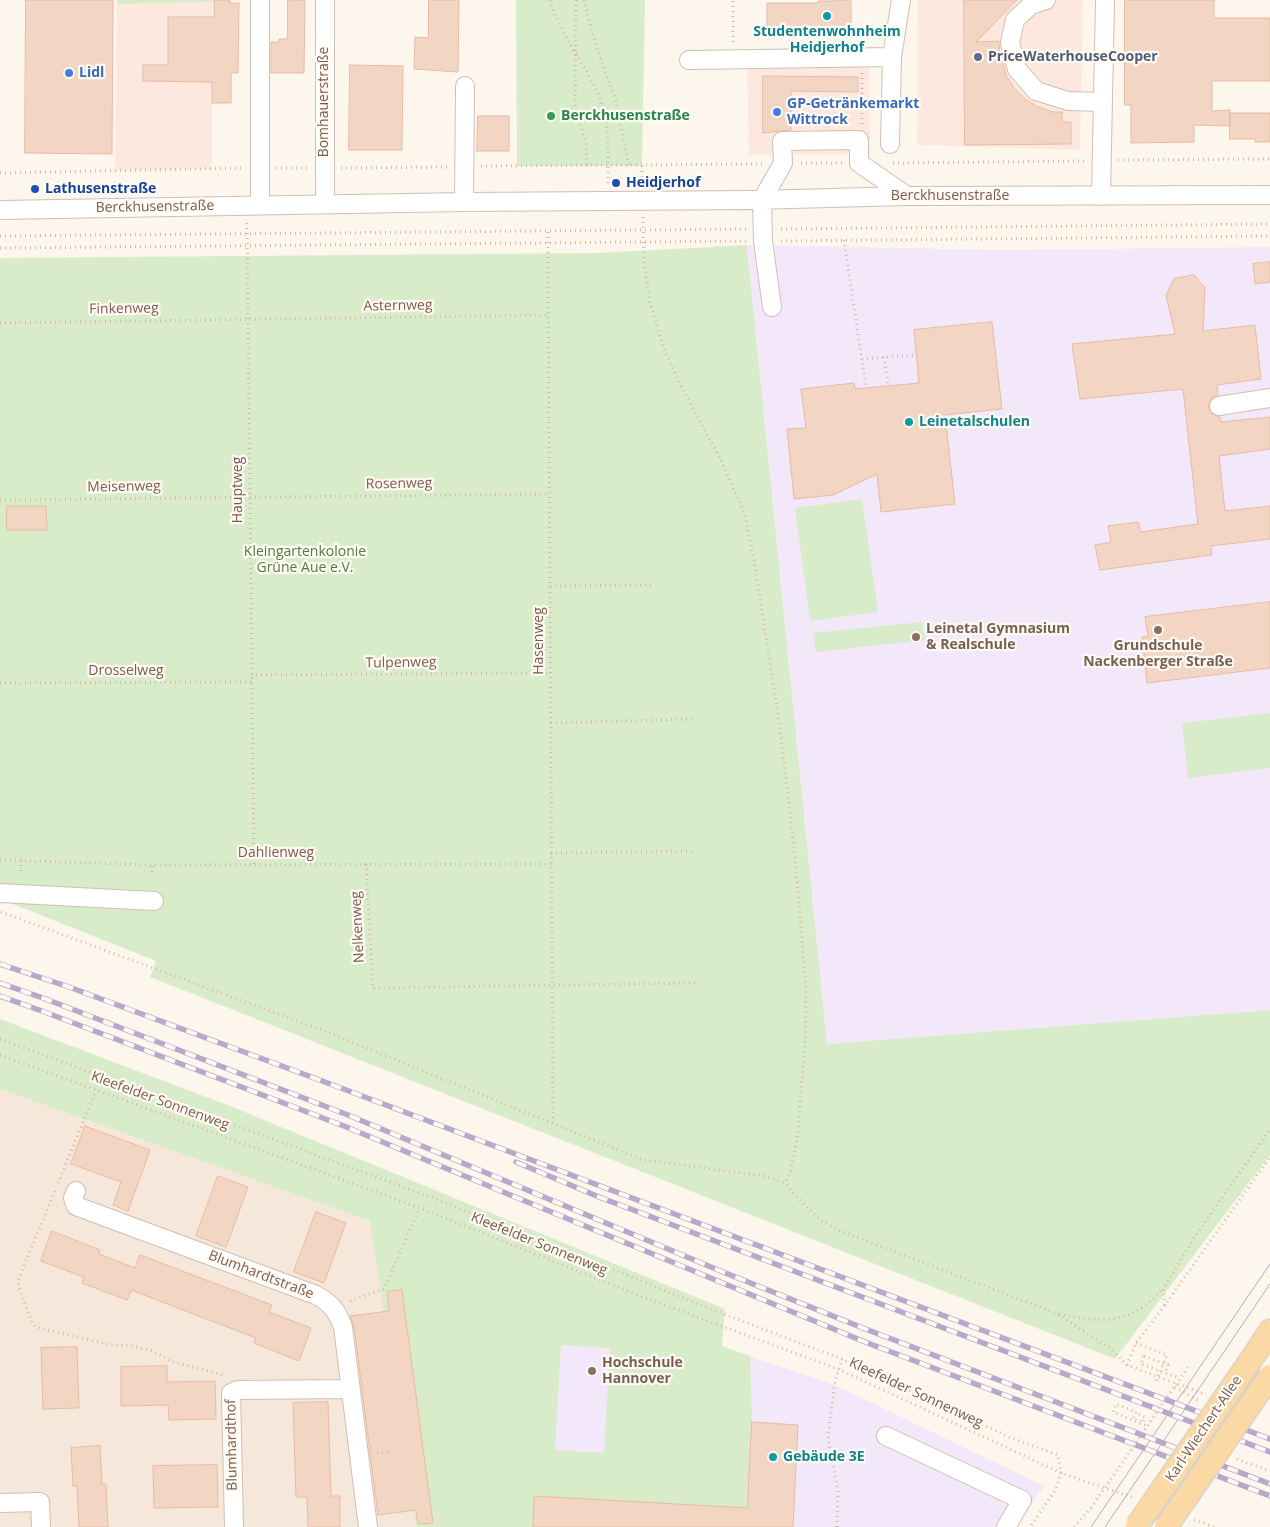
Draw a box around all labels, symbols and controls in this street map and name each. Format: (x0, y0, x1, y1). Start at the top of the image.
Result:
marker: Studentenwohnheim Heidjerhof (821, 10, 833, 22)
place label: Studentenwohnheim Heidjerhof (753, 24, 901, 56)
street label: Bomhauerstraße (316, 47, 332, 157)
place label: PriceWaterhouseCooper (988, 49, 1158, 65)
marker: PriceWaterhouseCooper (972, 51, 984, 63)
place label: Lidl (79, 65, 104, 81)
marker: Lidl (63, 67, 75, 79)
place label: GP-Getränkemarkt Wittrock (787, 96, 919, 128)
marker: GP-Getränkemarkt Wittrock (771, 106, 783, 118)
place label: Berckhusenstraße (561, 108, 690, 124)
marker: Berckhusenstraße (545, 110, 557, 122)
place label: Heidjerhof (626, 175, 700, 191)
marker: Heidjerhof (610, 177, 622, 189)
place label: Lathusenstraße (45, 181, 156, 197)
marker: Lathusenstraße (29, 183, 41, 195)
street label: Berckhusenstraße (891, 188, 1009, 204)
street label: Berckhusenstraße (96, 198, 214, 216)
street label: Asternweg (363, 297, 433, 315)
street label: Finkenweg (89, 300, 159, 318)
place label: Leinetalschulen (919, 414, 1030, 430)
marker: Leinetalschulen (903, 416, 915, 428)
street label: Hauptweg (230, 457, 246, 523)
street label: Rosenweg (366, 475, 432, 493)
street label: Meisenweg (87, 478, 161, 496)
park label: Kleingartenkolonie Grüne Aue e.V. (244, 544, 366, 576)
street label: Hasenweg (531, 607, 547, 675)
place label: Leinetal Gymnasium & Realschule (926, 621, 1070, 654)
marker: Grundschule Nackenberger Straße (1152, 624, 1164, 636)
marker: Leinetal Gymnasium & Realschule (910, 631, 922, 643)
place label: Grundschule Nackenberger Straße (1083, 638, 1233, 670)
street label: Tulpenweg (365, 654, 437, 672)
street label: Drosselweg (88, 663, 164, 679)
street label: Dahlienweg (238, 845, 314, 861)
street label: Nelkenweg (348, 891, 368, 963)
street label: Kleefelder Sonnenweg (89, 1068, 231, 1134)
street label: Kleefelder Sonnenweg (468, 1209, 610, 1279)
street label: Blumhardtstraße (206, 1247, 316, 1303)
place label: Hochschule Hannover (602, 1355, 683, 1388)
street label: Kleefelder Sonnenweg (846, 1355, 986, 1431)
marker: Hochschule Hannover (586, 1365, 598, 1377)
street label: Karl-Wiechert-Allee (1162, 1373, 1246, 1485)
street label: Blumhardthof (223, 1399, 241, 1491)
place label: Gebäude 3E (783, 1449, 865, 1465)
marker: Gebäude 3E (767, 1451, 779, 1463)

